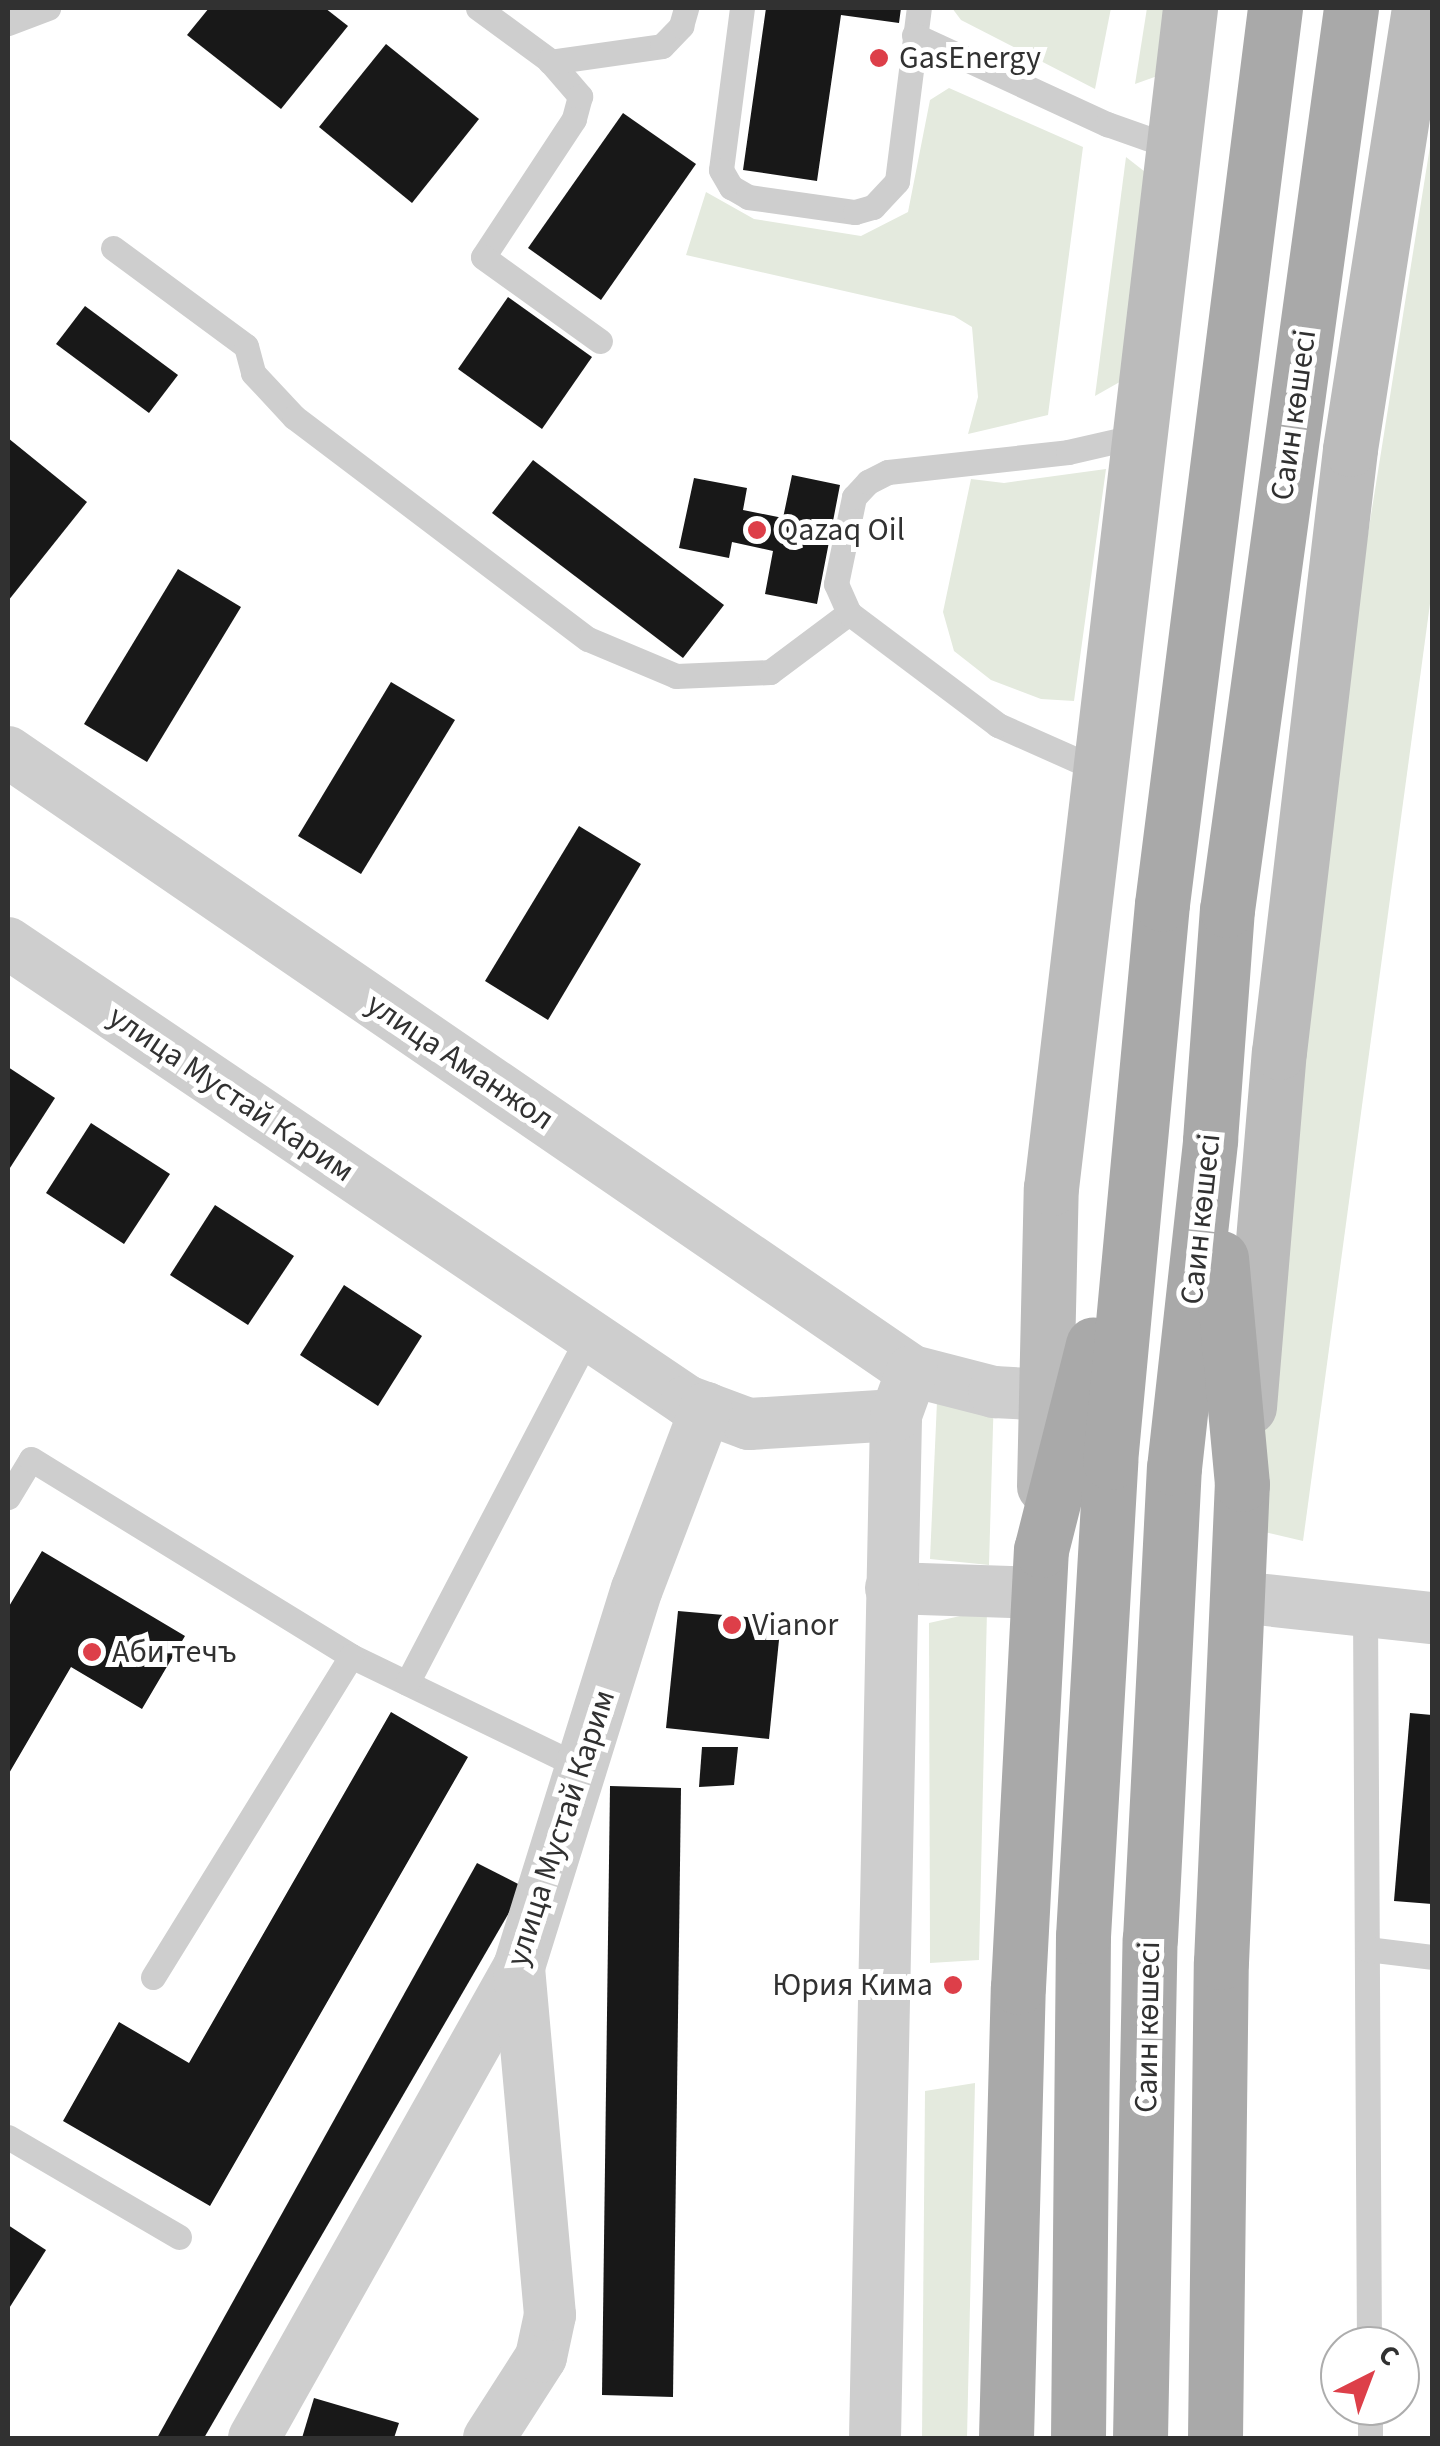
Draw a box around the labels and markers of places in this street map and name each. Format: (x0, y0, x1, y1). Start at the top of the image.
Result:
place label: GasEnergy (899, 39, 1041, 77)
marker: GasEnergy (868, 47, 890, 69)
place label: Qazaq Oil (777, 511, 905, 549)
marker: Qazaq Oil (746, 519, 768, 541)
place label: Vianor (752, 1606, 838, 1644)
marker: Vianor (721, 1614, 743, 1636)
place label: Аби течъ (112, 1633, 237, 1671)
marker: Аби течъ (81, 1641, 103, 1663)
place label: Юрия Кима (772, 1966, 933, 2004)
marker: Юрия Кима (942, 1974, 964, 1996)

